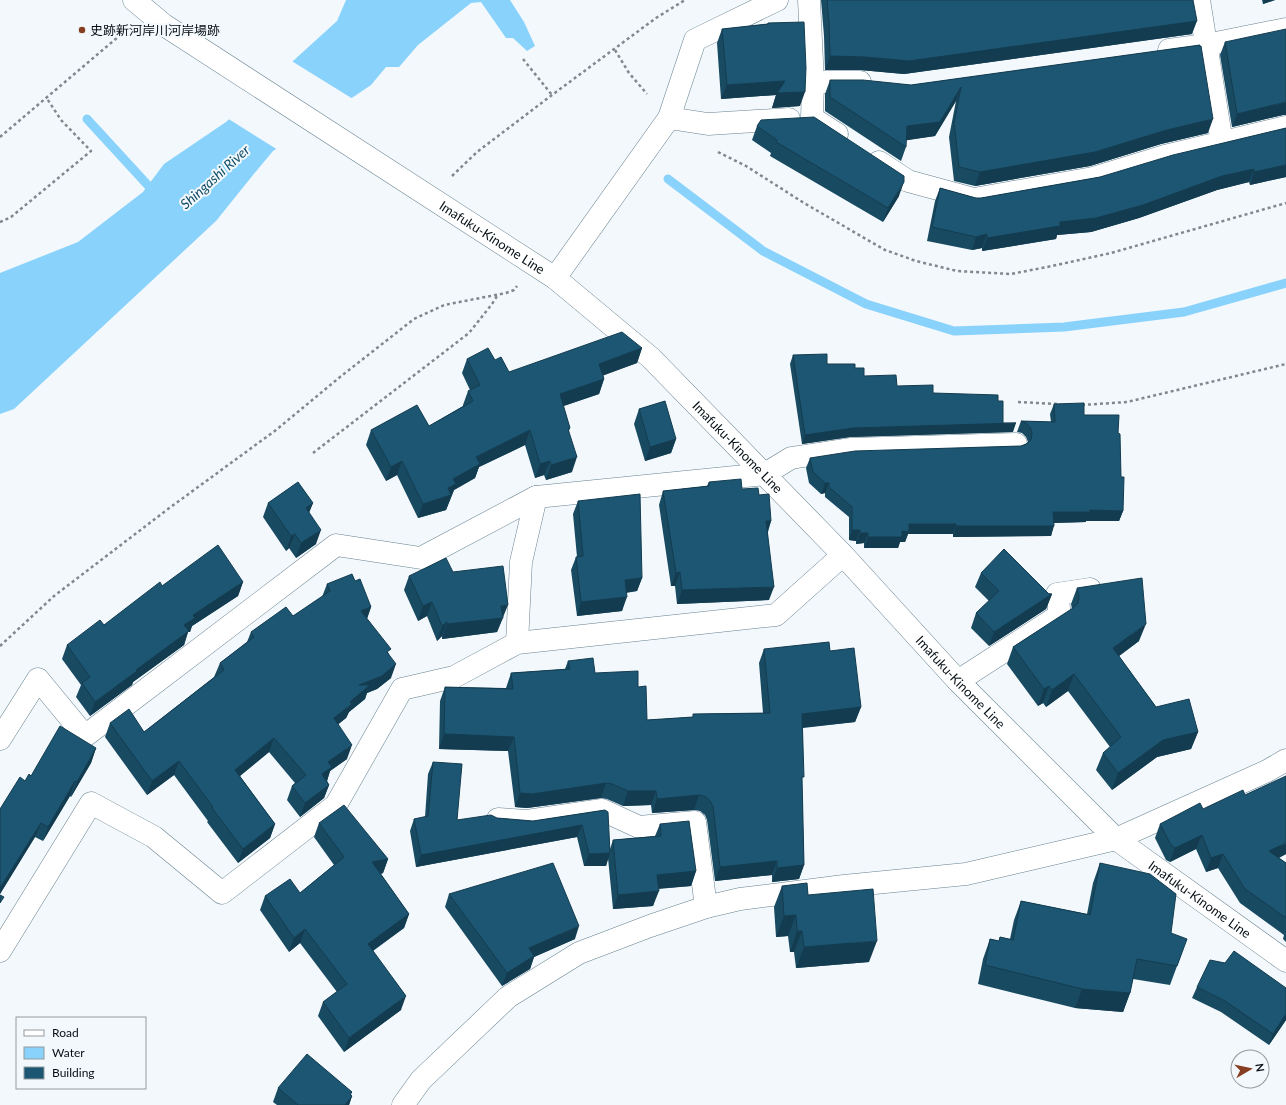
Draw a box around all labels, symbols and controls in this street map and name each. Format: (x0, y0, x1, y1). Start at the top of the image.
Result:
place label: 史跡新河岸川河岸場跡 (90, 22, 220, 38)
marker: 史跡新河岸川河岸場跡 (77, 25, 87, 35)
water label: Shingashi River (176, 141, 253, 212)
street label: Imafuku-Kinome Line (437, 197, 548, 277)
street label: Imafuku-Kinome Line (689, 398, 786, 496)
street label: Imafuku-Kinome Line (913, 632, 1009, 732)
street label: Imafuku-Kinome Line (1145, 857, 1254, 941)
legend (16, 1017, 146, 1089)
text: Road (52, 1025, 79, 1040)
text: Water (52, 1045, 85, 1060)
north arrow (1230, 1049, 1270, 1089)
text: N (1253, 1062, 1267, 1073)
text: Building (52, 1065, 95, 1080)

